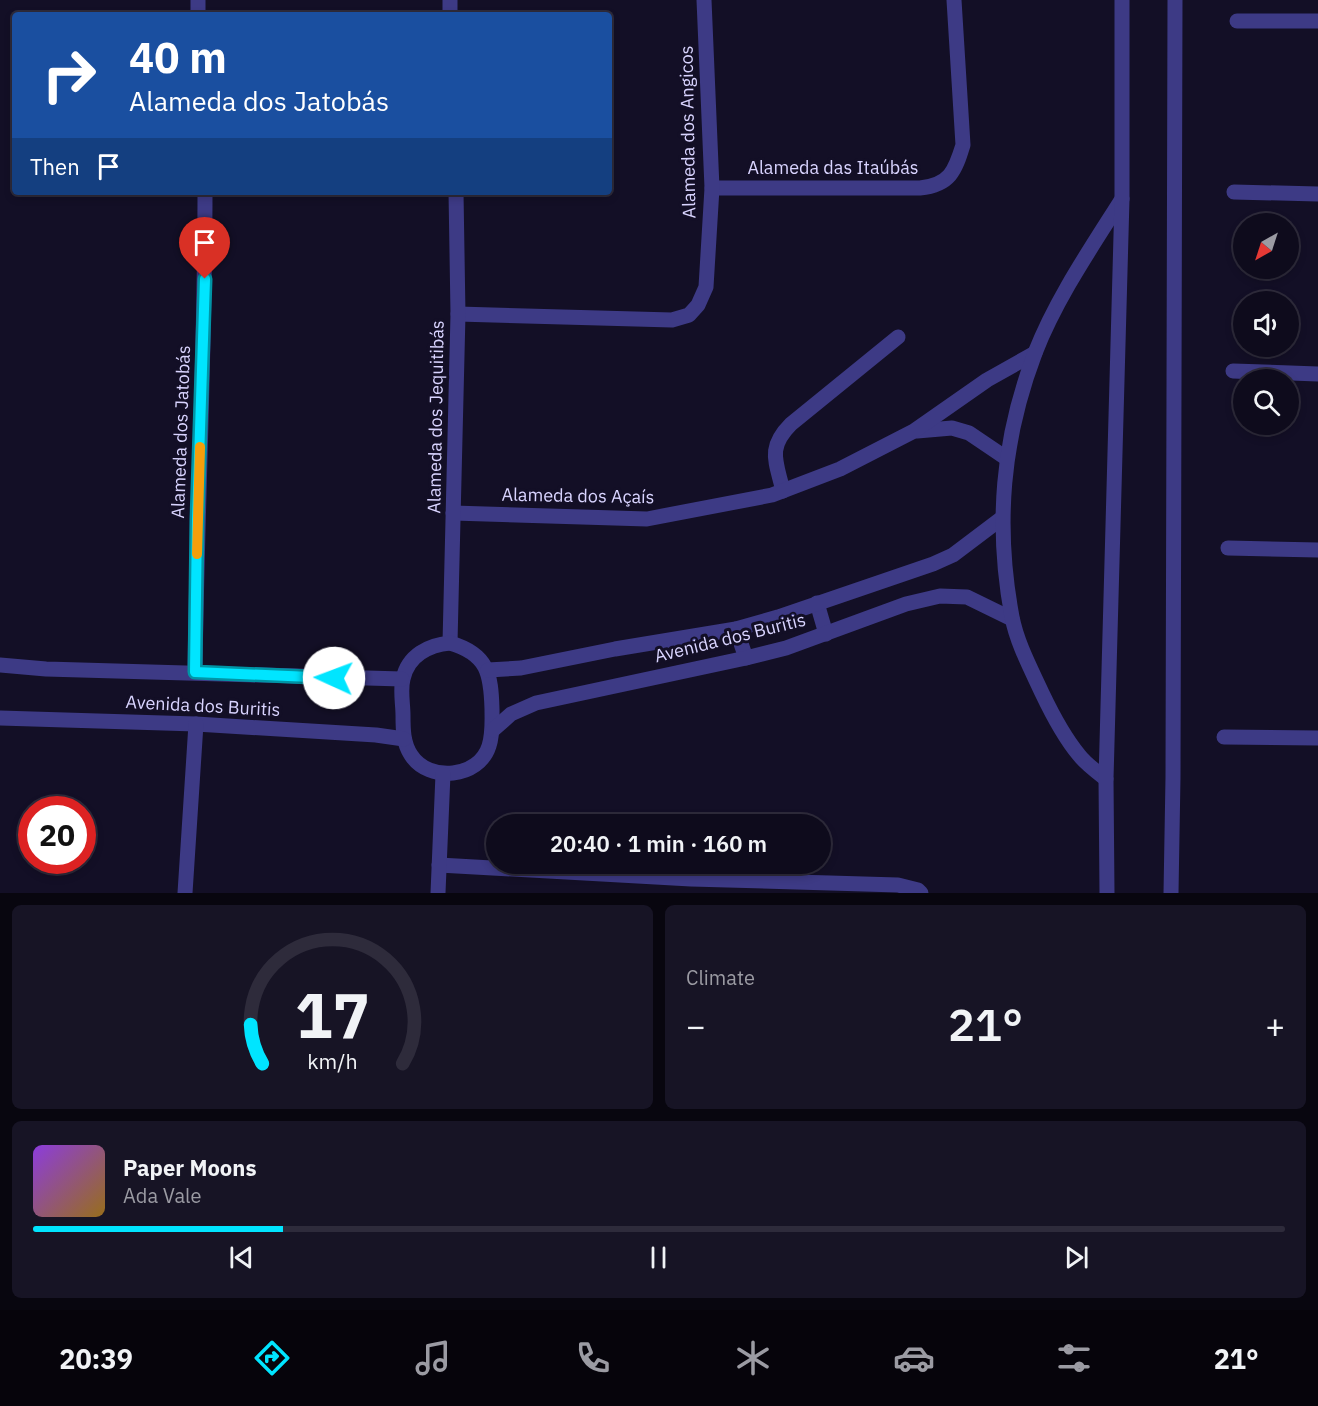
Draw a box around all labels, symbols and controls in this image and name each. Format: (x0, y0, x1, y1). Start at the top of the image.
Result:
text: 40 m (129, 30, 227, 85)
icon: right (30, 36, 108, 114)
street label: Alameda dos Angicos (674, 45, 701, 219)
text: Alameda dos Jatobás (129, 83, 389, 118)
icon: arrive (92, 150, 125, 183)
text: Then (30, 152, 80, 181)
street label: Alameda das Itaúbás (747, 156, 919, 179)
north arrow (1233, 213, 1299, 279)
map controls (1233, 213, 1299, 435)
pin (179, 217, 230, 279)
icon: arrive (188, 226, 221, 259)
button: sound (1233, 291, 1299, 357)
street label: Alameda dos Jequitibás (422, 320, 449, 514)
street label: Alameda dos Jatobás (166, 345, 195, 519)
button: search (1233, 369, 1299, 435)
street label: Alameda dos Açaís (501, 483, 655, 508)
street label: Avenida dos Buritis (652, 608, 808, 667)
position arrow (302, 646, 366, 710)
street label: Avenida dos Buritis (125, 690, 281, 721)
speed limit sign: 20 (18, 796, 96, 874)
text: 20:40 · 1 min · 160 m (550, 829, 767, 858)
text: Climate (686, 964, 755, 991)
text: 17 (295, 974, 370, 1055)
text: 21° (948, 995, 1023, 1053)
text: − (686, 1004, 706, 1047)
text: + (1265, 1004, 1285, 1047)
text: km/h (307, 1047, 358, 1075)
text: Paper Moons (123, 1153, 256, 1182)
text: Ada Vale (123, 1182, 202, 1209)
icon: previous (225, 1241, 258, 1274)
icon: pause (642, 1241, 675, 1274)
icon: next (1060, 1241, 1093, 1274)
icon: directions (251, 1337, 293, 1379)
icon: music (412, 1337, 454, 1379)
icon: phone (572, 1337, 614, 1379)
icon: climate (732, 1337, 774, 1379)
icon: car (893, 1337, 935, 1379)
icon: filters (1053, 1337, 1095, 1379)
text: 20:39 (59, 1341, 133, 1376)
text: 21° (1214, 1341, 1259, 1376)

